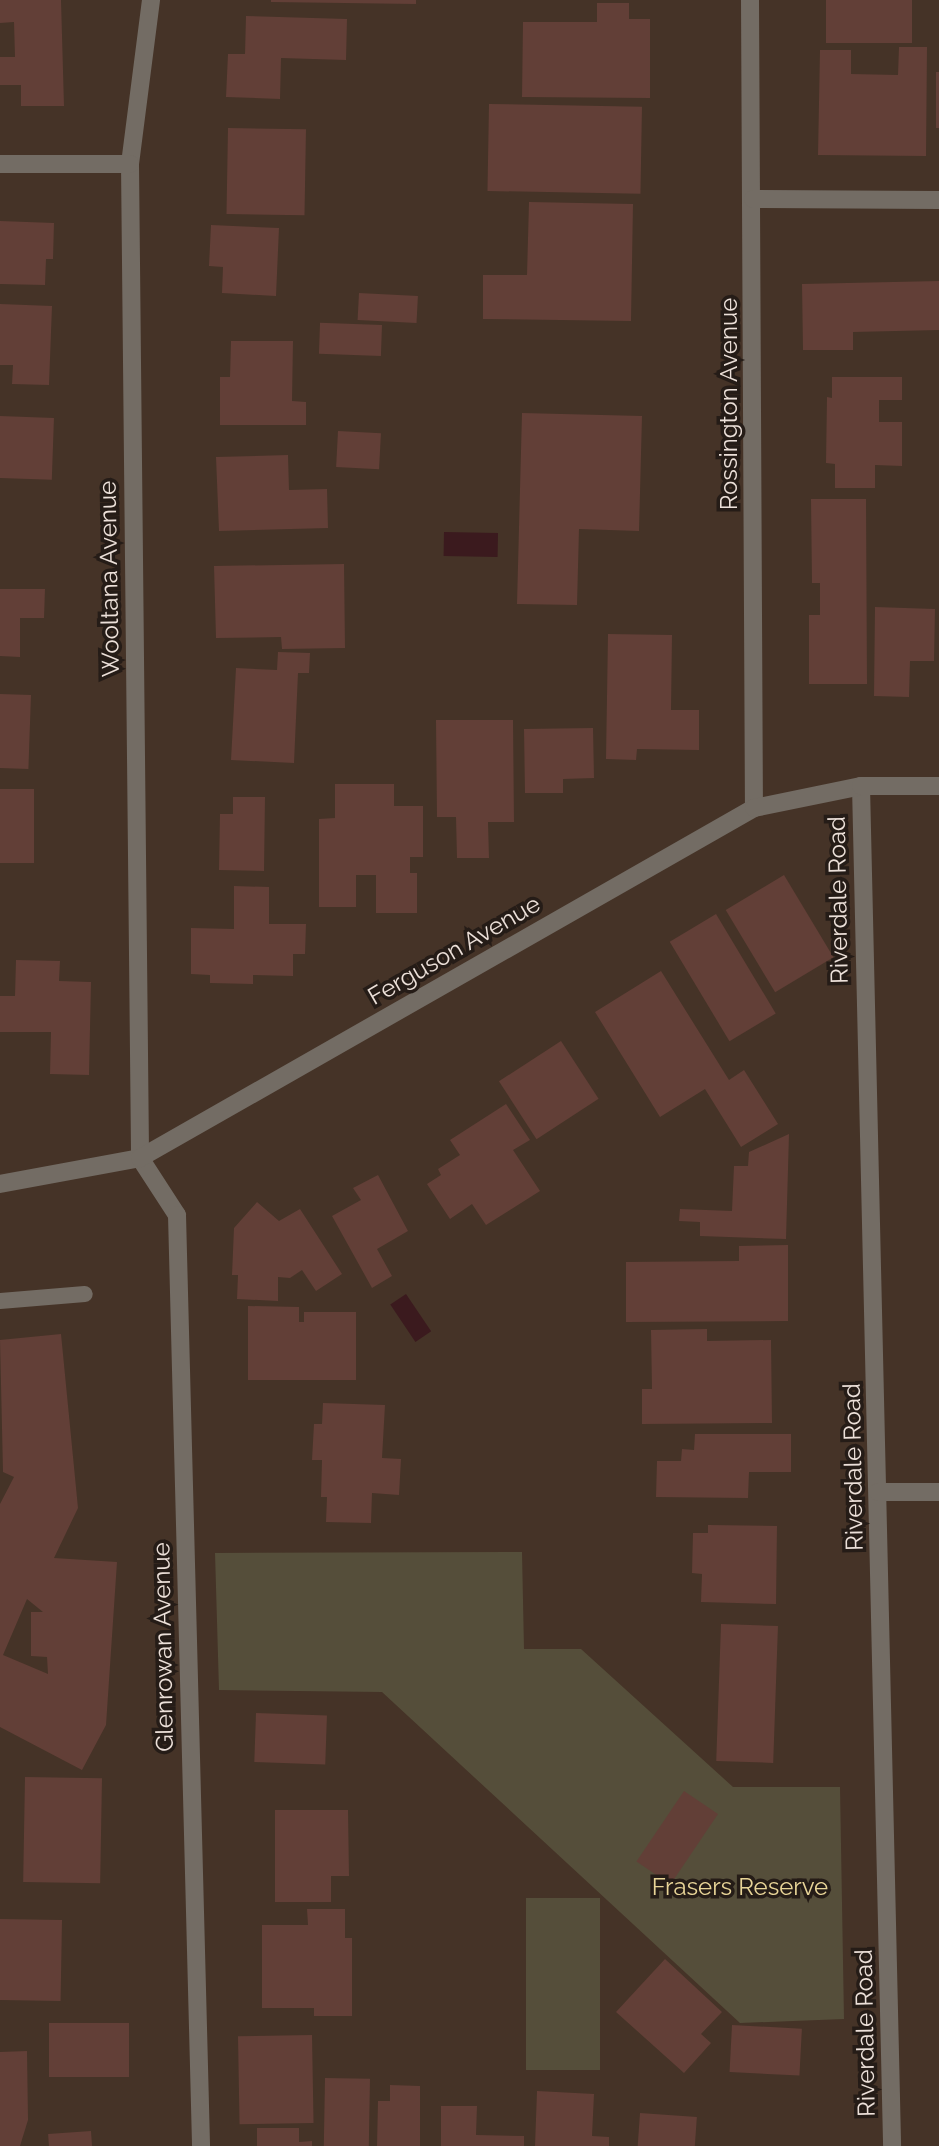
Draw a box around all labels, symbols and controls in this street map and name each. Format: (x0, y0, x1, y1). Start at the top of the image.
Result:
street label: Rossington Avenue (715, 297, 743, 511)
street label: Wooltana Avenue (93, 480, 125, 678)
street label: Riverdale Road (822, 816, 854, 984)
street label: Ferguson Avenue (362, 889, 546, 1011)
street label: Riverdale Road (837, 1383, 869, 1551)
street label: Glenrowan Avenue (147, 1542, 179, 1752)
park label: Frasers Reserve (652, 1873, 828, 1901)
street label: Riverdale Road (849, 1949, 881, 2117)

